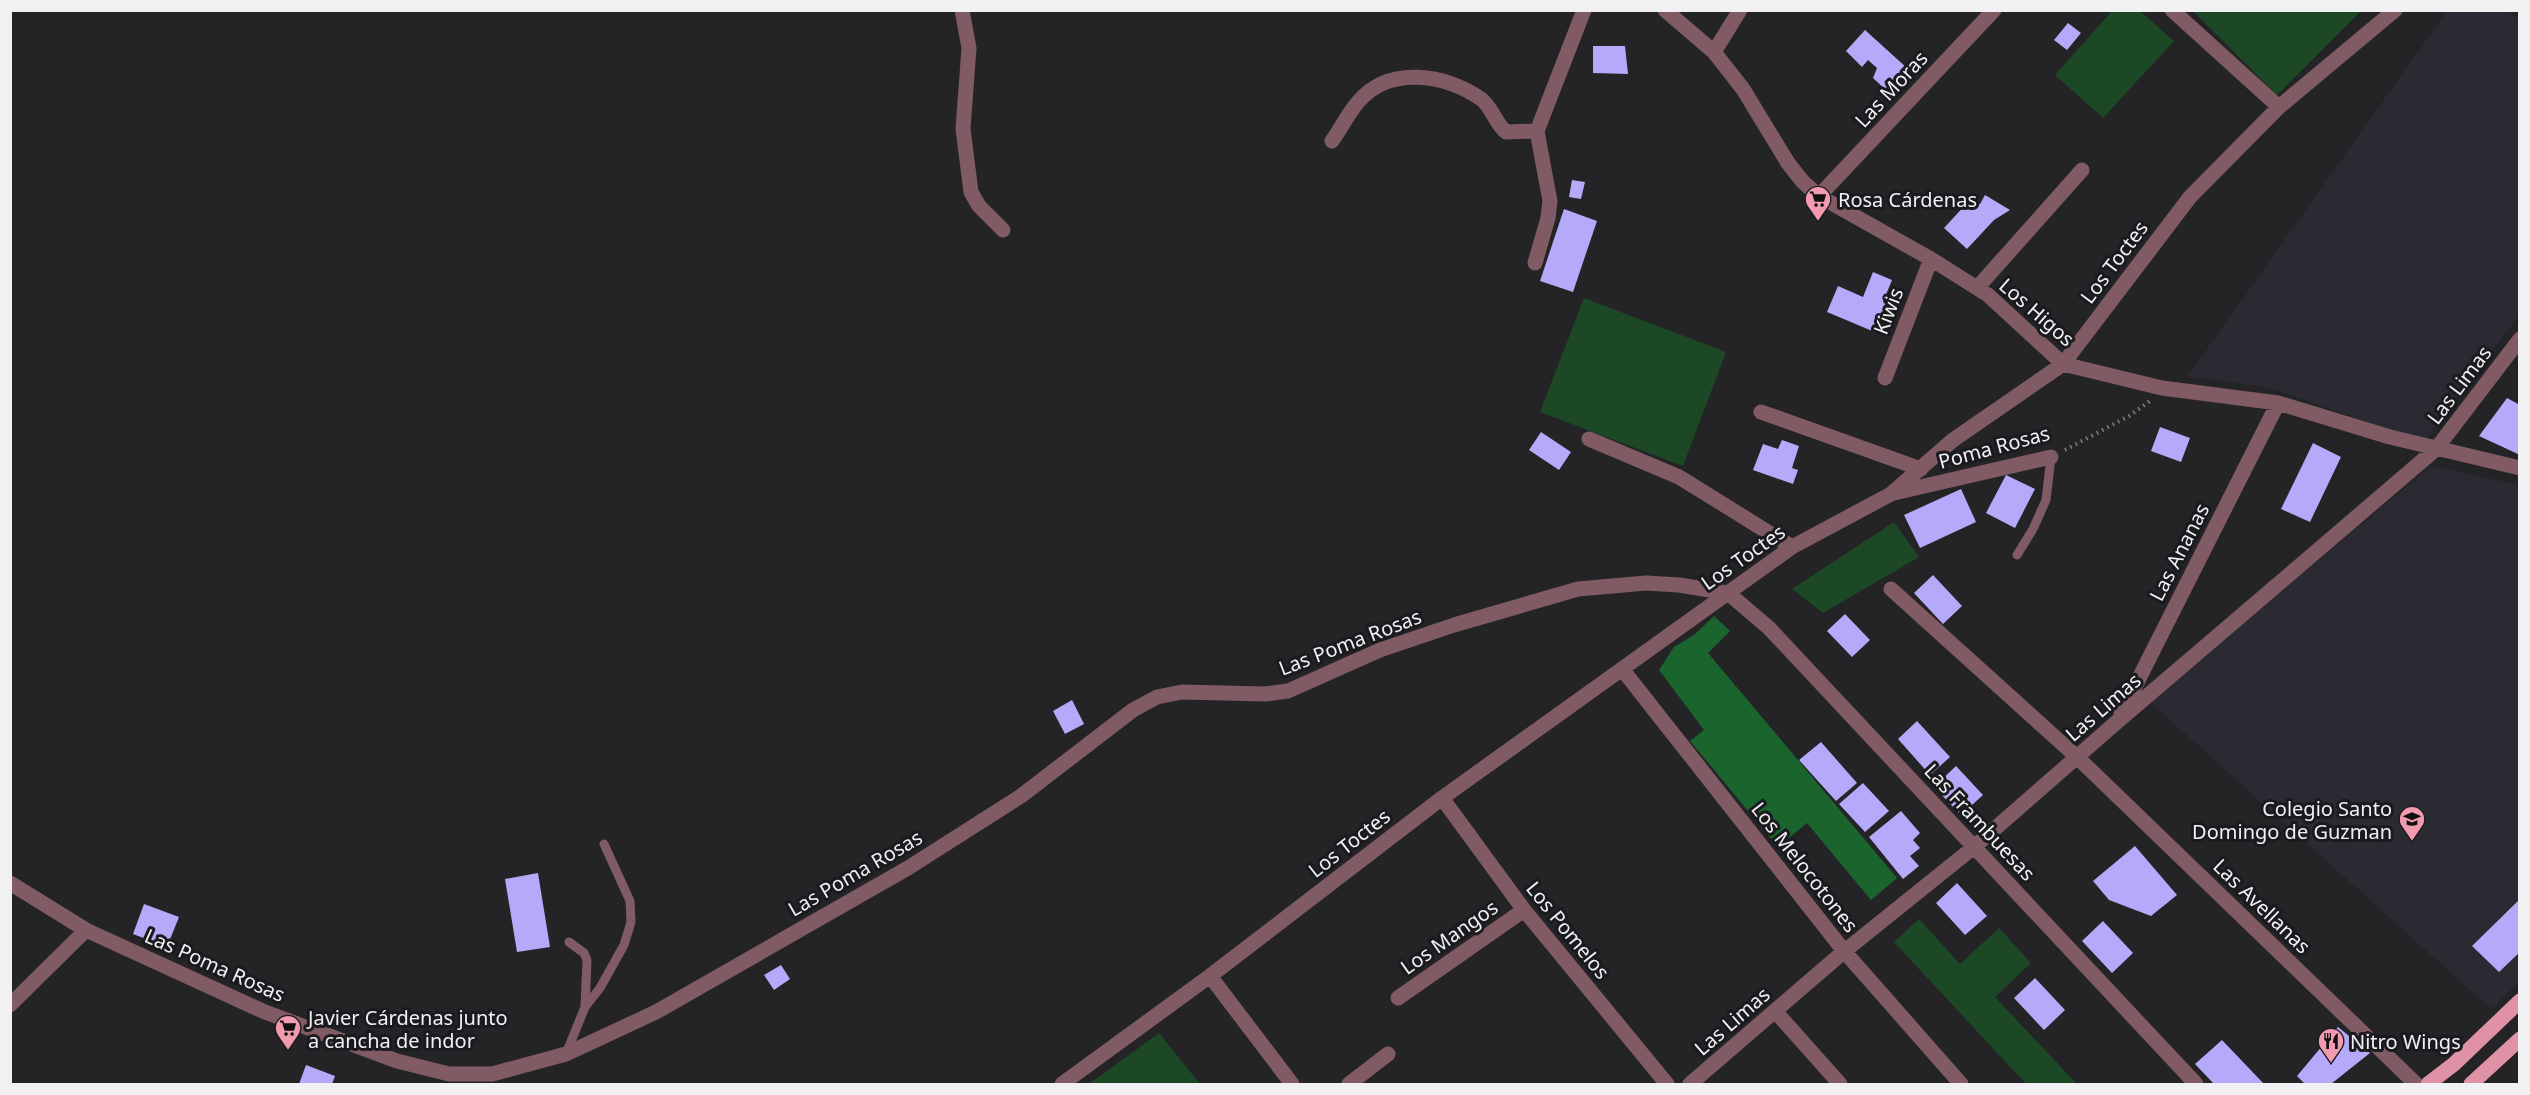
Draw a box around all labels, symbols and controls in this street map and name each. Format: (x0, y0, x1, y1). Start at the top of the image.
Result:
street label: Las Moras (1849, 45, 1933, 133)
supermarket icon: Rosa Cárdenas (1803, 184, 1833, 222)
place label: Rosa Cárdenas (1838, 186, 1977, 213)
street label: Los Toctes (2074, 215, 2154, 309)
street label: Los Higos (1994, 272, 2080, 352)
street label: Kiwis (1867, 284, 1909, 338)
street label: Las Limas (2421, 340, 2497, 430)
street label: Poma Rosas (1935, 419, 2053, 475)
street label: Las Ananas (2143, 499, 2215, 605)
street label: Los Toctes (1696, 518, 1790, 596)
street label: Las Poma Rosas (1275, 602, 1425, 682)
street label: Las Limas (2060, 667, 2146, 747)
street label: Las Frambuesas (1919, 758, 2041, 886)
place label: Colegio Santo Domingo de Guzman (2192, 795, 2392, 845)
street label: Los Melocotones (1746, 796, 1864, 938)
street label: Los Toctes (1303, 803, 1395, 883)
school or university icon: Colegio Santo Domingo de Guzman (2397, 804, 2427, 842)
street label: Las Poma Rosas (783, 824, 927, 922)
street label: Las Avellanas (2208, 853, 2316, 959)
street label: Los Pomelos (1520, 876, 1616, 984)
street label: Los Mangos (1395, 894, 1503, 980)
street label: Las Poma Rosas (141, 922, 289, 1008)
street label: Las Limas (1689, 981, 1775, 1061)
place label: Javier Cárdenas junto a cancha de indor (306, 1004, 508, 1054)
supermarket icon: Javier Cárdenas junto a cancha de indor (273, 1013, 303, 1051)
restaurant icon: Nitro Wings (2316, 1026, 2346, 1064)
place label: Nitro Wings (2350, 1028, 2461, 1055)

